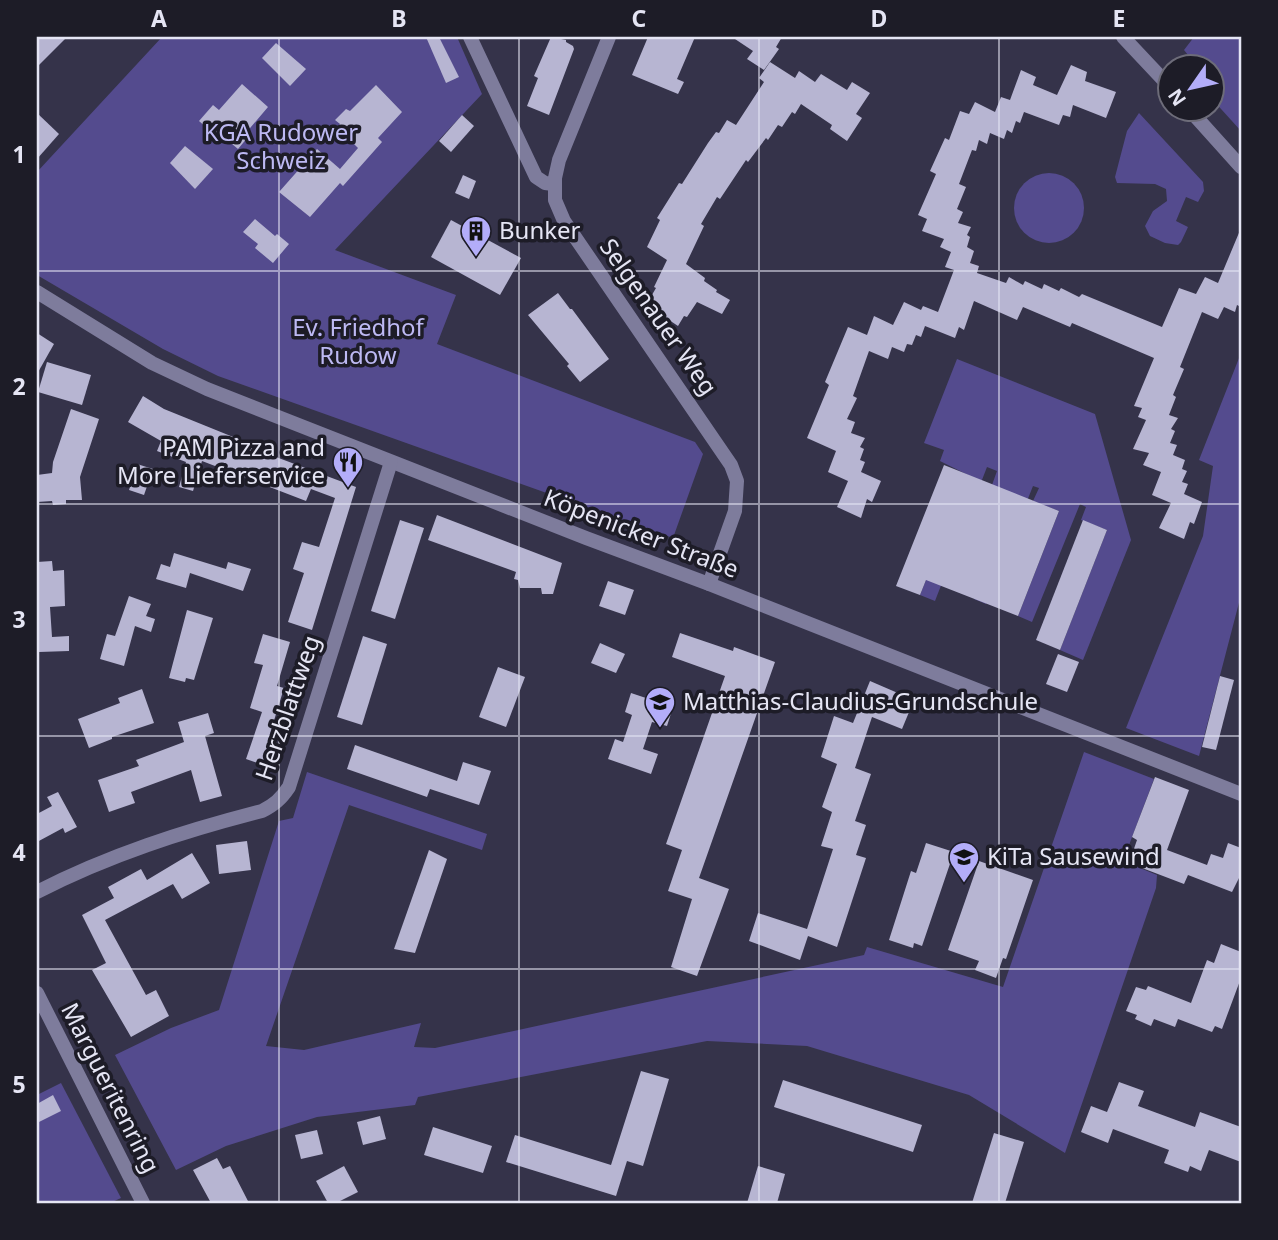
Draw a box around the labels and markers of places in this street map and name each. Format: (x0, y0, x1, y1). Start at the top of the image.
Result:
place label: Bunker (499, 213, 581, 246)
building icon: Bunker (459, 214, 493, 258)
place label: PAM Pizza and More Lieferservice (117, 430, 325, 491)
restaurant icon: PAM Pizza and More Lieferservice (331, 445, 365, 489)
place label: Matthias-Claudius-Grundschule (683, 684, 1038, 717)
school or university icon: Matthias-Claudius-Grundschule (643, 685, 677, 729)
place label: KiTa Sausewind (987, 839, 1160, 872)
school or university icon: KiTa Sausewind (947, 840, 981, 884)

